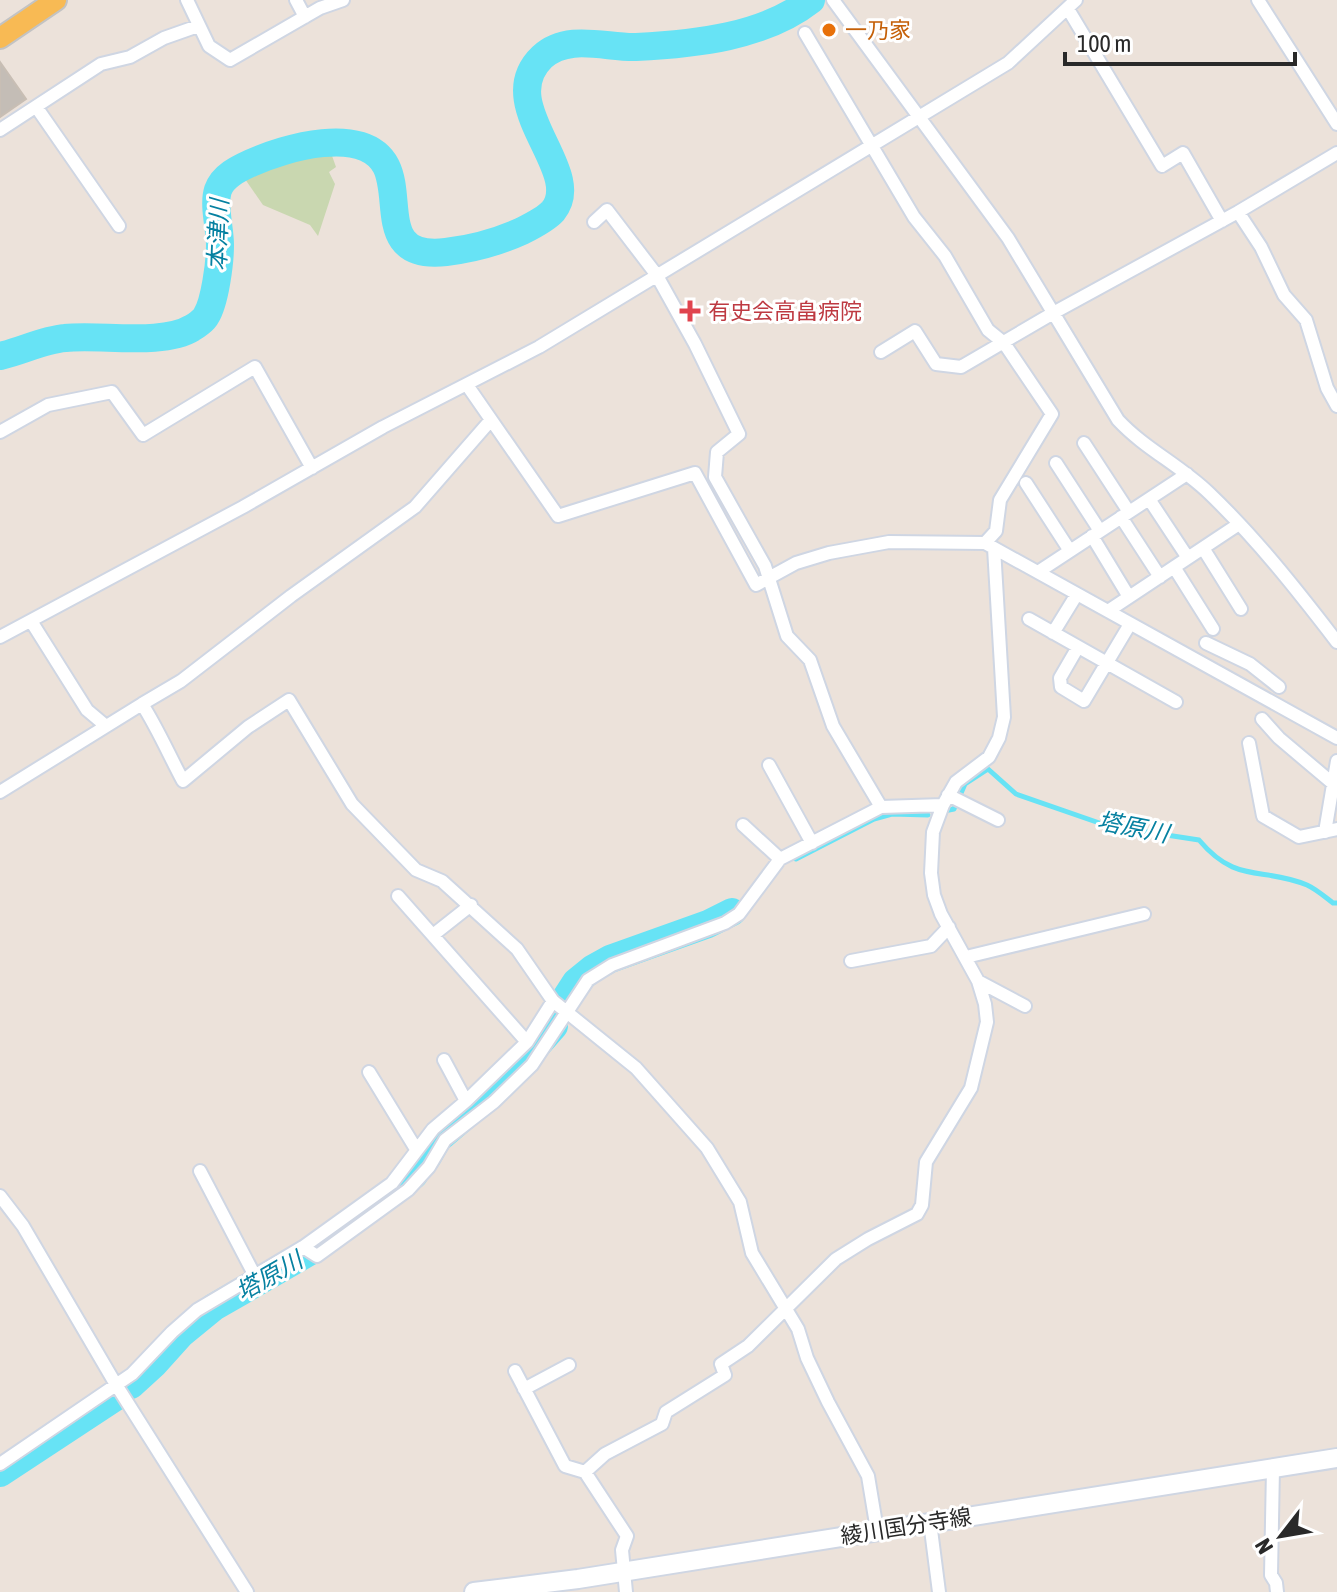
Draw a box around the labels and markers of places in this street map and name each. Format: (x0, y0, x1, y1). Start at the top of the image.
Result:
place label: 一乃家 (845, 17, 911, 43)
marker: 一乃家 (820, 21, 838, 39)
place label: 有史会高畠病院 (708, 298, 862, 324)
marker: 有史会高畠病院 (679, 300, 701, 322)

